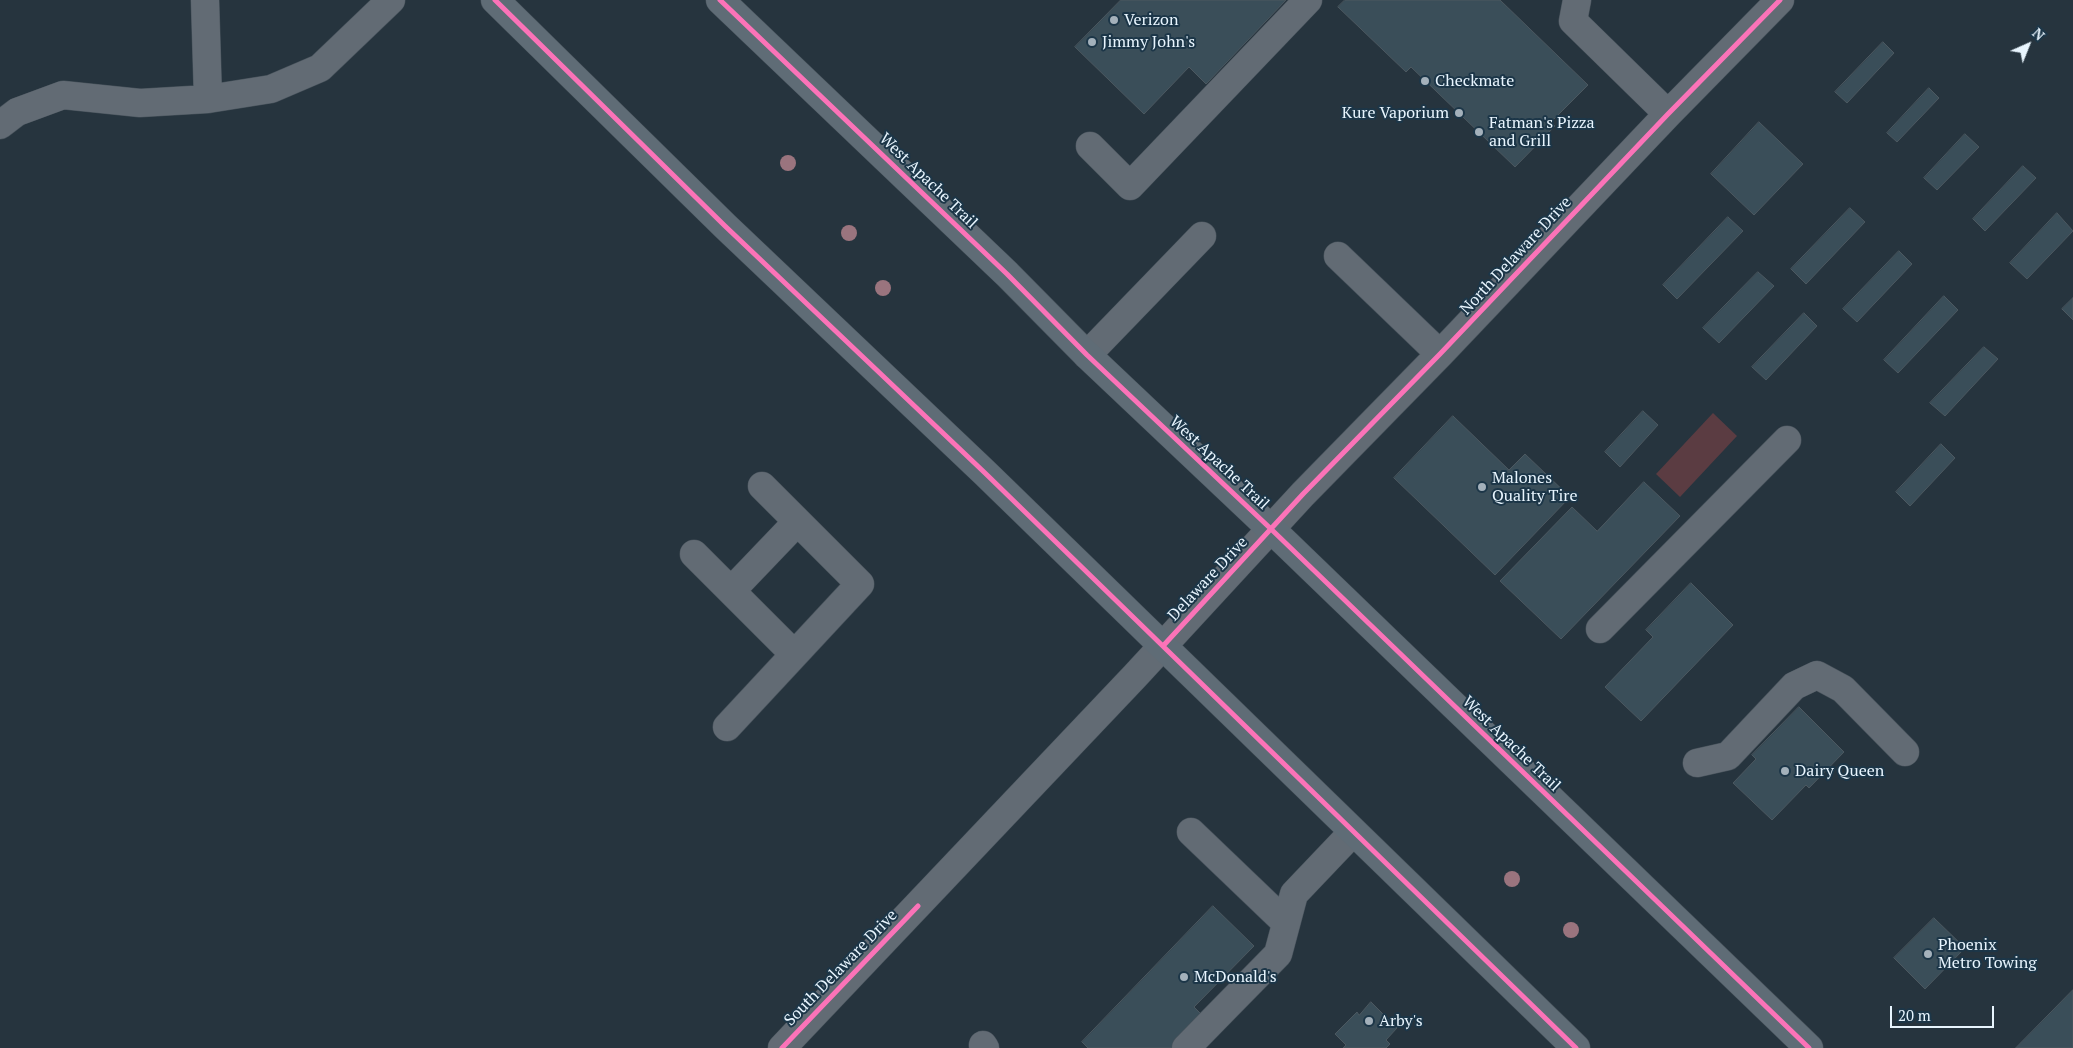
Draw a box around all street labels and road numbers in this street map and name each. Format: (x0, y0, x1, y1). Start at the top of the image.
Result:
street label: West Apache Trail (875, 129, 981, 233)
street label: North Delaware Drive (1456, 193, 1576, 319)
street label: West Apache Trail (1165, 412, 1273, 514)
street label: Delaware Drive (1164, 533, 1252, 625)
street label: West Apache Trail (1458, 692, 1564, 796)
street label: South Delaware Drive (781, 906, 901, 1030)

